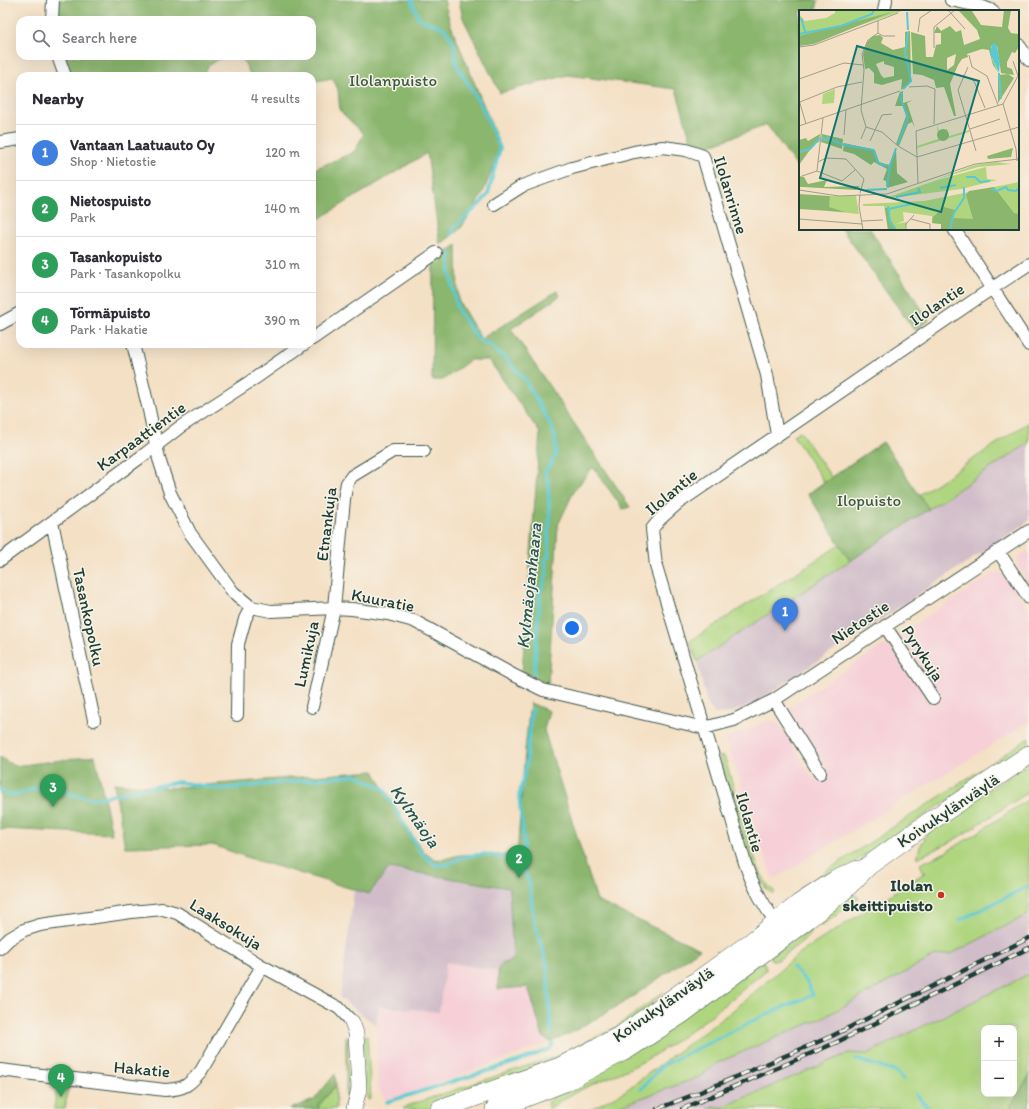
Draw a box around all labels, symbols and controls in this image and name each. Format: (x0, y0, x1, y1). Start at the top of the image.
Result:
inset map (799, 10, 1019, 230)
search box (16, 16, 316, 60)
icon: search (30, 27, 52, 49)
text: Search here (62, 29, 137, 47)
park label: Ilolanpuisto (349, 70, 437, 90)
text: Nearby (32, 88, 84, 108)
text: 4 results (251, 91, 300, 106)
text: Vantaan Laatuauto Oy (70, 136, 215, 154)
text: 1 (42, 145, 48, 160)
text: 120 m (265, 145, 300, 160)
text: Shop · Nietostie (70, 154, 156, 169)
street label: Ilolanrinne (710, 154, 752, 236)
text: Nietospuisto (70, 192, 151, 210)
text: 2 (42, 201, 48, 216)
text: 140 m (264, 201, 300, 216)
text: Park (70, 210, 96, 225)
text: Tasankopuisto (70, 248, 162, 266)
text: 3 (41, 257, 49, 272)
text: 310 m (265, 257, 300, 272)
text: Park · Tasankopolku (70, 266, 181, 281)
street label: Ilolantie (906, 279, 968, 329)
text: Törmäpuisto (70, 304, 150, 322)
text: 4 (41, 313, 49, 328)
text: 390 m (264, 313, 300, 328)
text: Park · Hakatie (70, 322, 148, 337)
street label: Karpaattientie (93, 397, 189, 475)
street label: Ilolantie (641, 465, 701, 519)
street label: Etnankuja (312, 486, 340, 562)
park label: Ilopuisto (837, 490, 901, 510)
water label: Kylmäojanhaara (511, 521, 547, 650)
street label: Tasankopolku (69, 566, 109, 668)
street label: Kuuratie (350, 584, 416, 616)
street label: Nietostie (827, 595, 893, 649)
pin: 1 (772, 598, 798, 631)
your location (562, 618, 582, 638)
street label: Lumikuja (289, 619, 323, 689)
street label: Pyrykuja (898, 621, 948, 685)
street label: Koivukylänväylä (893, 768, 1003, 852)
pin: 3 (40, 774, 66, 807)
water label: Kylmäoja (385, 780, 445, 853)
street label: Ilolantie (732, 790, 768, 854)
pin: 2 (506, 845, 532, 878)
place label: Ilolan skeittipuisto (843, 875, 933, 916)
marker: Ilolan skeittipuisto (936, 890, 946, 900)
street label: Laaksokuja (186, 894, 266, 954)
street label: Koivukylänväylä (609, 962, 718, 1046)
map controls (981, 1025, 1017, 1097)
button: + (981, 1025, 1017, 1061)
street label: Hakatie (113, 1057, 171, 1081)
button: − (981, 1061, 1017, 1097)
pin: 4 (48, 1064, 74, 1097)

